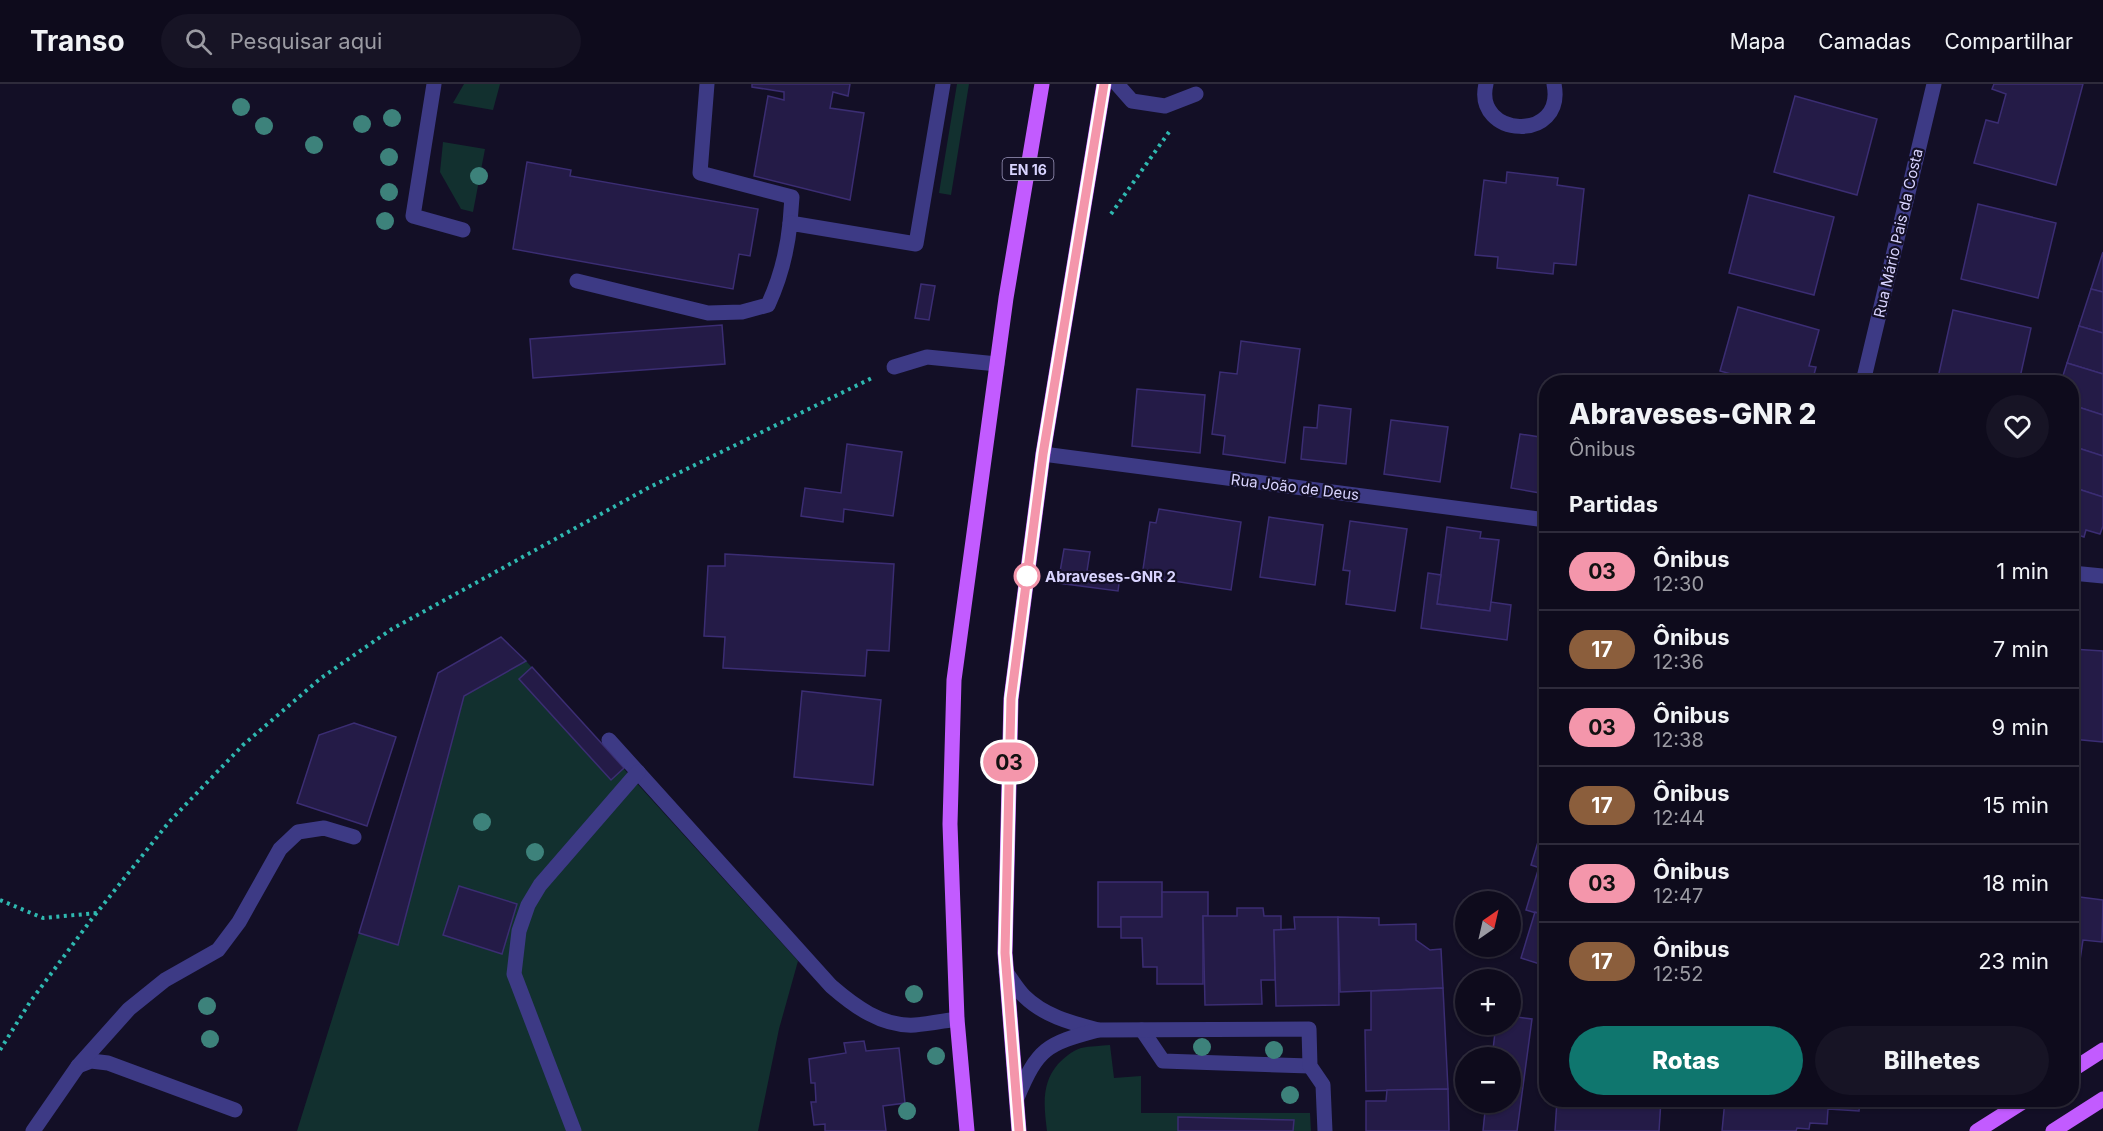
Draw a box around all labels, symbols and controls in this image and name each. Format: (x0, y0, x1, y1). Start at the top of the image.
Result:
search box (161, 14, 581, 68)
text: Transo (30, 24, 125, 58)
icon: search (182, 25, 215, 58)
text: Pesquisar aqui (230, 28, 382, 54)
text: Mapa (1730, 29, 1785, 54)
text: Camadas (1818, 29, 1911, 54)
text: Compartilhar (1944, 29, 2073, 54)
street label: Rua Mário Pais da Costa (1869, 147, 1927, 319)
road number: EN 16 (1002, 158, 1054, 180)
button: heart (1986, 395, 2049, 458)
text: Abraveses-GNR 2 (1569, 397, 1816, 431)
text: Ônibus (1569, 437, 1636, 461)
street label: Rua João de Deus (1230, 470, 1360, 504)
text: Partidas (1569, 491, 1658, 517)
text: Ônibus (1653, 546, 1730, 572)
text: 1 min (1996, 558, 2049, 584)
text: 03 (1588, 559, 1616, 584)
marker: Abraveses-GNR 2 (1014, 563, 1040, 589)
place label: Abraveses-GNR 2 (1045, 567, 1176, 586)
text: 12:30 (1653, 572, 1704, 596)
text: Ônibus (1653, 624, 1730, 650)
text: 7 min (1993, 636, 2049, 662)
text: 17 (1591, 637, 1613, 662)
text: 12:36 (1653, 650, 1704, 674)
text: Ônibus (1653, 702, 1730, 728)
text: 9 min (1992, 714, 2049, 740)
text: 03 (1588, 715, 1616, 740)
text: 12:38 (1653, 728, 1704, 752)
line badge: 03 (982, 742, 1036, 782)
text: 03 (995, 750, 1023, 775)
text: Ônibus (1653, 780, 1730, 806)
text: 15 min (1983, 792, 2049, 818)
text: 17 (1591, 793, 1613, 818)
text: 12:44 (1653, 806, 1705, 830)
text: Ônibus (1653, 858, 1730, 884)
text: 18 min (1983, 870, 2049, 896)
text: 03 (1588, 871, 1616, 896)
text: 12:47 (1653, 884, 1703, 908)
north arrow (1455, 891, 1521, 957)
map controls (1455, 891, 1521, 1113)
text: Ônibus (1653, 936, 1730, 962)
text: 23 min (1978, 948, 2049, 974)
text: 17 (1591, 949, 1613, 974)
text: 12:52 (1653, 962, 1703, 986)
button: + (1455, 969, 1521, 1035)
button: Rotas (1569, 1026, 1803, 1095)
button: Bilhetes (1815, 1026, 2049, 1095)
button: − (1455, 1047, 1521, 1113)

